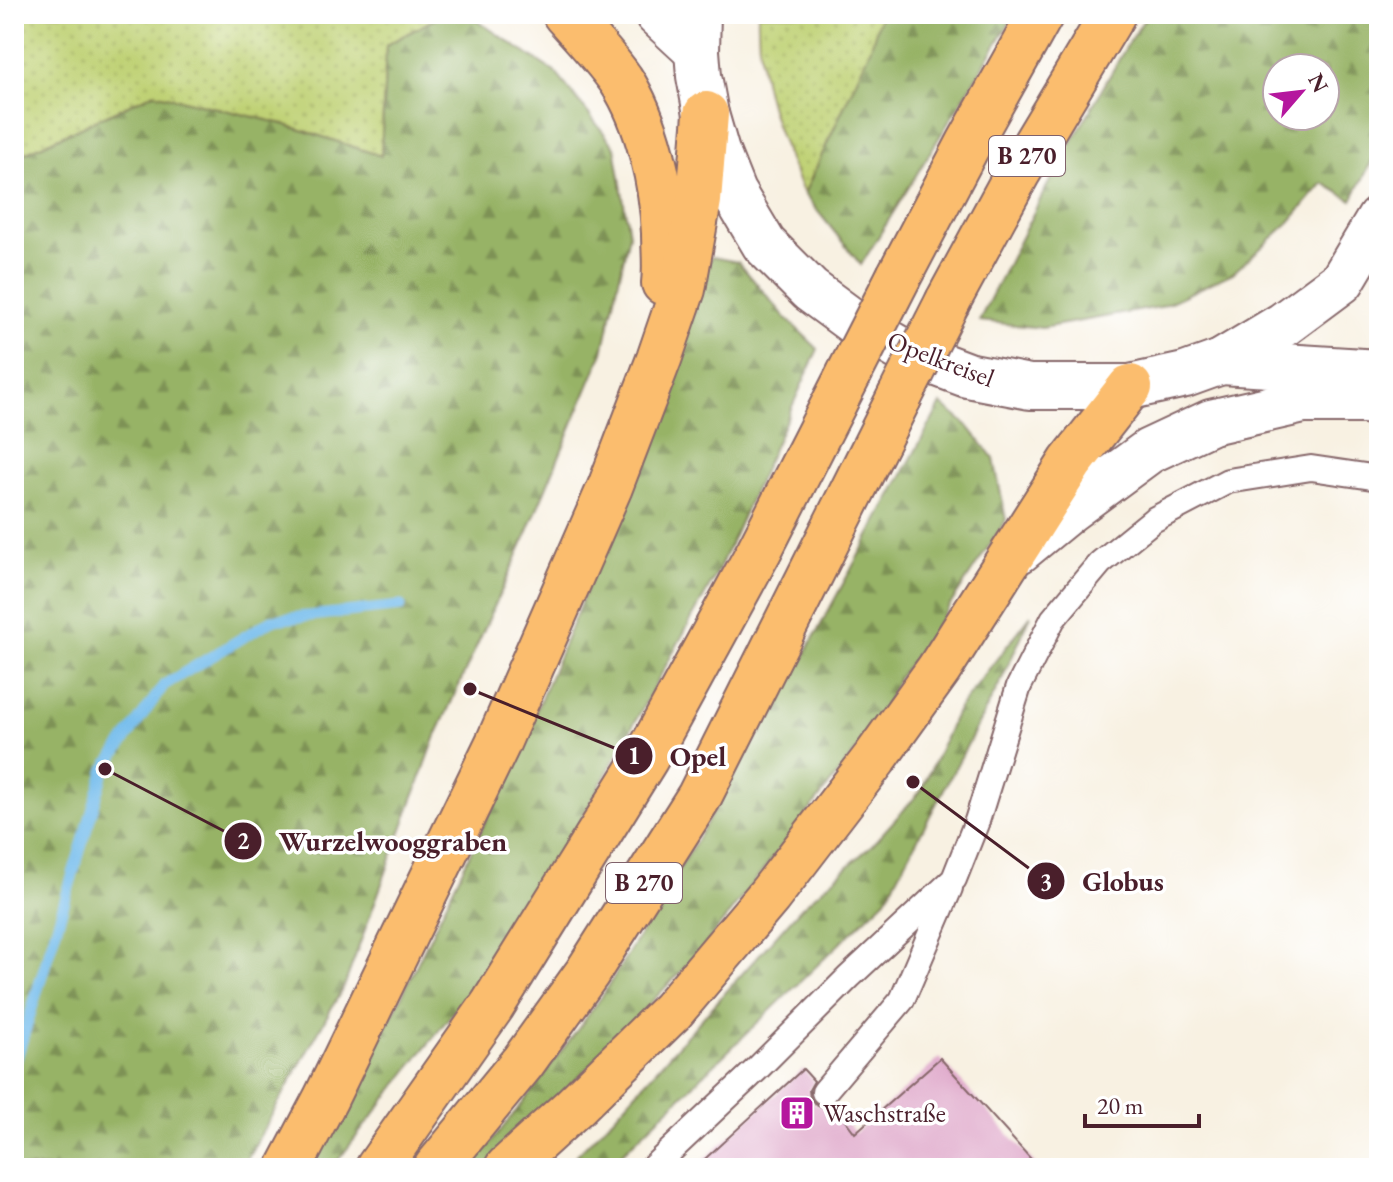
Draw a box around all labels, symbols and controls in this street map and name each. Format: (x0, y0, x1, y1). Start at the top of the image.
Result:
north arrow (1261, 52, 1341, 132)
text: N (1301, 68, 1335, 98)
road number: B 270 (989, 136, 1065, 176)
street label: Opelkreisel (883, 323, 999, 395)
callout: Opel (614, 730, 742, 782)
text: Opel (670, 738, 726, 774)
text: 1 (628, 740, 640, 771)
callout: Wurzelwooggraben (223, 815, 523, 867)
text: Wurzelwooggraben (279, 823, 507, 859)
text: 2 (237, 825, 250, 856)
callout: Globus (1026, 855, 1180, 907)
road number: B 270 (606, 863, 682, 903)
text: Globus (1082, 863, 1164, 899)
text: 3 (1040, 866, 1052, 897)
scale bar (1085, 1078, 1199, 1128)
text: 20 m (1097, 1090, 1144, 1121)
building icon: Waschstraße (778, 1094, 816, 1132)
place label: Waschstraße (823, 1096, 946, 1130)

